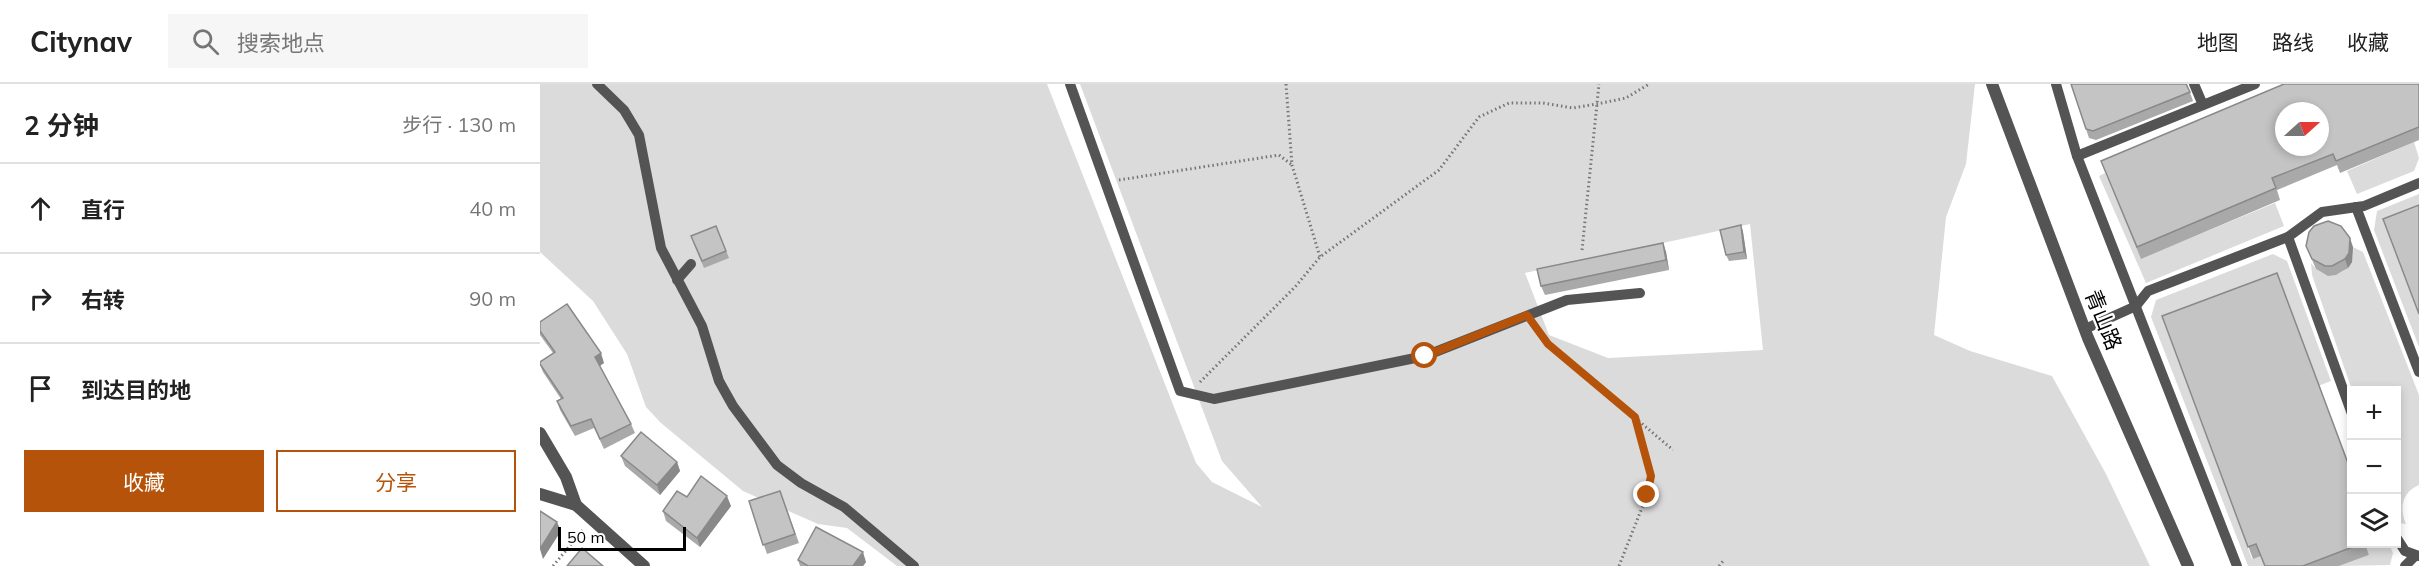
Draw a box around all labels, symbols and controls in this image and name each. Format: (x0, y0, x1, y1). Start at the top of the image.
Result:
search box (168, 14, 588, 68)
text: Citynav (30, 24, 132, 59)
icon: search (189, 25, 222, 58)
text: 搜索地点 (237, 29, 325, 57)
text: 地图 (2197, 29, 2239, 55)
text: 路线 (2272, 29, 2314, 55)
text: 收藏 (2347, 29, 2389, 55)
north arrow (2275, 102, 2329, 156)
text: 2 分钟 (24, 109, 99, 142)
text: 步行 · 130 m (402, 112, 516, 137)
icon: ahead (24, 192, 57, 225)
text: 直行 (81, 196, 125, 224)
text: 40 m (469, 196, 516, 221)
icon: right (24, 282, 57, 315)
text: 右转 (81, 286, 125, 314)
text: 90 m (469, 286, 516, 311)
street label: 青山路 (2080, 286, 2128, 354)
route start (1411, 342, 1437, 368)
icon: arrive (24, 372, 57, 405)
text: 到达目的地 (81, 376, 191, 404)
map controls (2347, 386, 2401, 548)
button: + (2347, 386, 2401, 440)
button: − (2347, 440, 2401, 494)
button: 收藏 (24, 450, 264, 512)
button: 分享 (276, 450, 516, 512)
route end (1633, 481, 1659, 507)
button: layers (2347, 494, 2401, 548)
scale bar (558, 524, 686, 552)
text: 50 m (567, 527, 604, 547)

